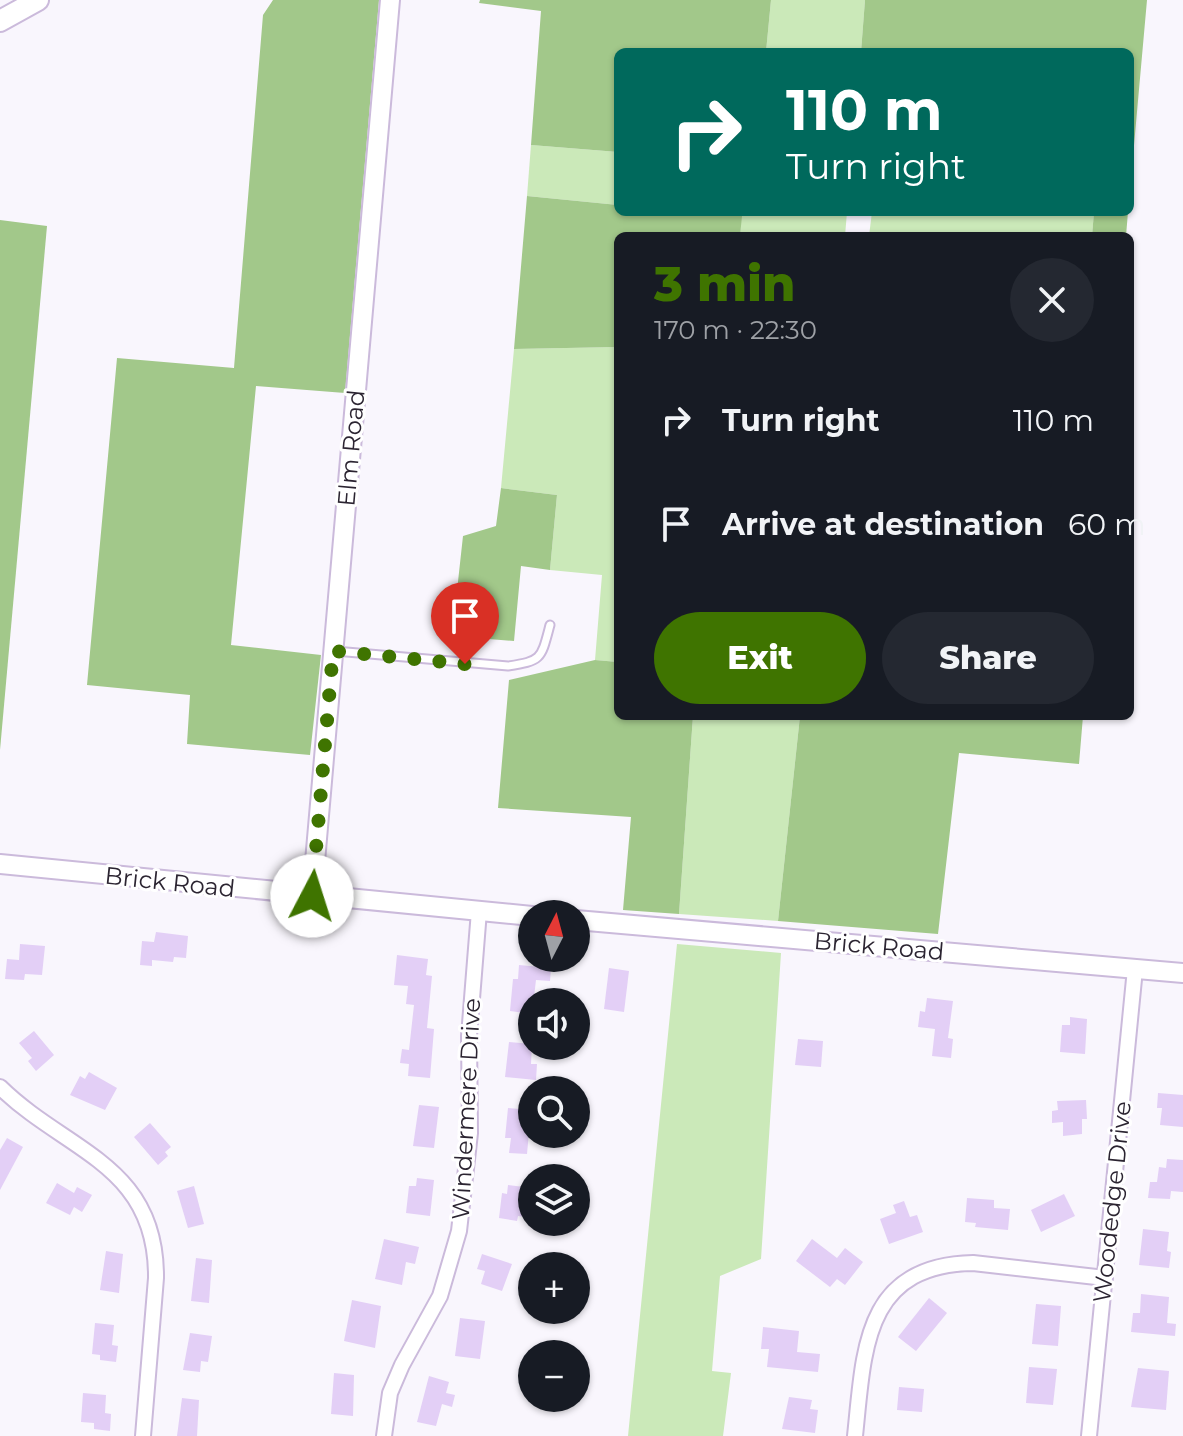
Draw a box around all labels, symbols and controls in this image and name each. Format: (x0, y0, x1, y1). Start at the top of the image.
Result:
text: 110 m (786, 76, 943, 144)
icon: right (654, 80, 758, 184)
text: Turn right (786, 144, 966, 188)
text: 3 min (654, 255, 796, 313)
button: close (1010, 258, 1094, 342)
text: 170 m · 22:30 (654, 314, 817, 346)
street label: Elm Road (331, 388, 371, 508)
icon: right (654, 398, 698, 442)
text: Turn right (722, 402, 879, 439)
text: 110 m (1013, 402, 1094, 439)
icon: arrive (654, 502, 698, 546)
text: Arrive at destination (722, 506, 1044, 543)
text: 60 m (1068, 506, 1146, 543)
pin (431, 582, 499, 664)
icon: arrive (443, 594, 487, 638)
button: Exit (654, 612, 866, 704)
button: Share (882, 612, 1094, 704)
position arrow (270, 854, 354, 938)
street label: Brick Road (103, 861, 237, 903)
north arrow (518, 900, 590, 972)
map controls (518, 900, 590, 1412)
street label: Brick Road (813, 926, 945, 966)
button: sound (518, 988, 590, 1060)
street label: Windermere Drive (446, 997, 486, 1221)
button: search (518, 1076, 590, 1148)
street label: Woodedge Drive (1087, 1100, 1137, 1304)
button: layers (518, 1164, 590, 1236)
button: + (518, 1252, 590, 1324)
button: − (518, 1340, 590, 1412)

